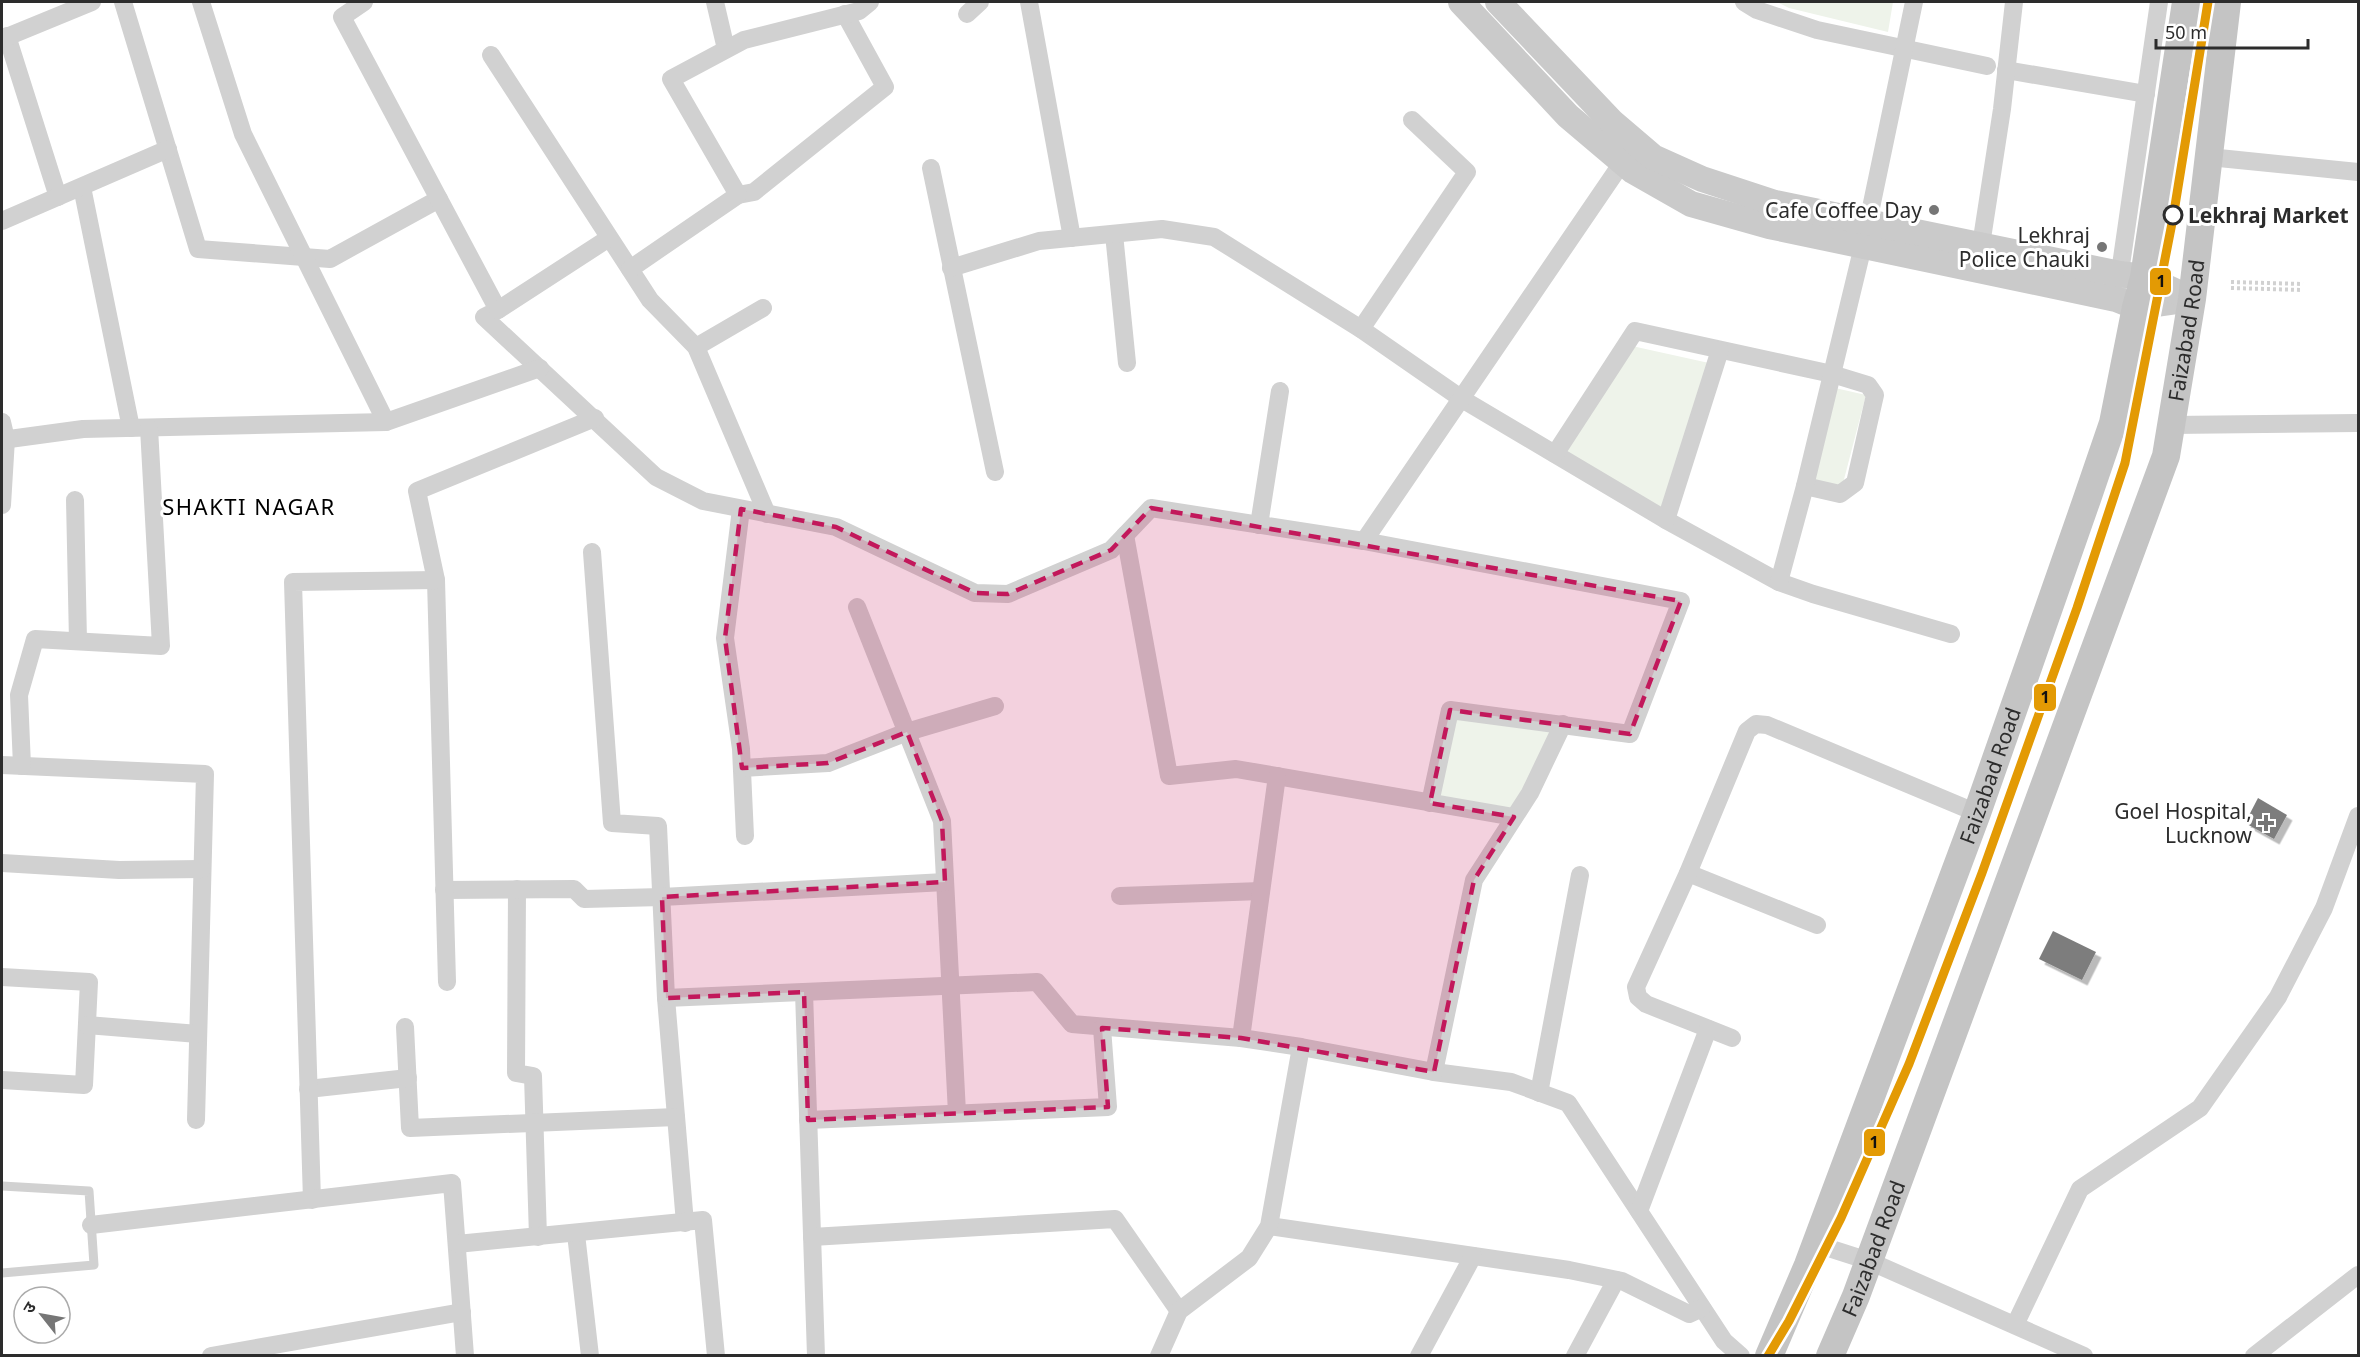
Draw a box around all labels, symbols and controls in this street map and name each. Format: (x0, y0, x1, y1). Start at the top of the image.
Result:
scale bar (2156, 12, 2308, 50)
text: 50 m (2165, 20, 2207, 44)
place label: Cafe Coffee Day (1765, 196, 1922, 224)
place label: Lekhraj Market (2188, 201, 2349, 229)
marker: Cafe Coffee Day (1927, 203, 1941, 217)
marker: Lekhraj Market (2163, 205, 2183, 225)
place label: Lekhraj Police Chauki (1959, 221, 2090, 273)
marker: Lekhraj Police Chauki (2095, 240, 2109, 254)
street label: Faizabad Road (2161, 258, 2211, 403)
line badge: 1 (2149, 267, 2172, 296)
text: 1 (2156, 270, 2166, 292)
district label: SHAKTI NAGAR (162, 491, 336, 521)
line badge: 1 (2033, 683, 2057, 712)
text: 1 (2040, 686, 2050, 708)
street label: Faizabad Road (1953, 704, 2027, 848)
place label: Goel Hospital, Lucknow (2114, 797, 2252, 849)
marker: Goel Hospital, Lucknow (2257, 814, 2275, 832)
line badge: 1 (1863, 1128, 1886, 1157)
text: 1 (1869, 1131, 1879, 1153)
street label: Faizabad Road (1835, 1176, 1911, 1321)
north arrow (12, 1285, 72, 1345)
text: उ (17, 1297, 41, 1317)

